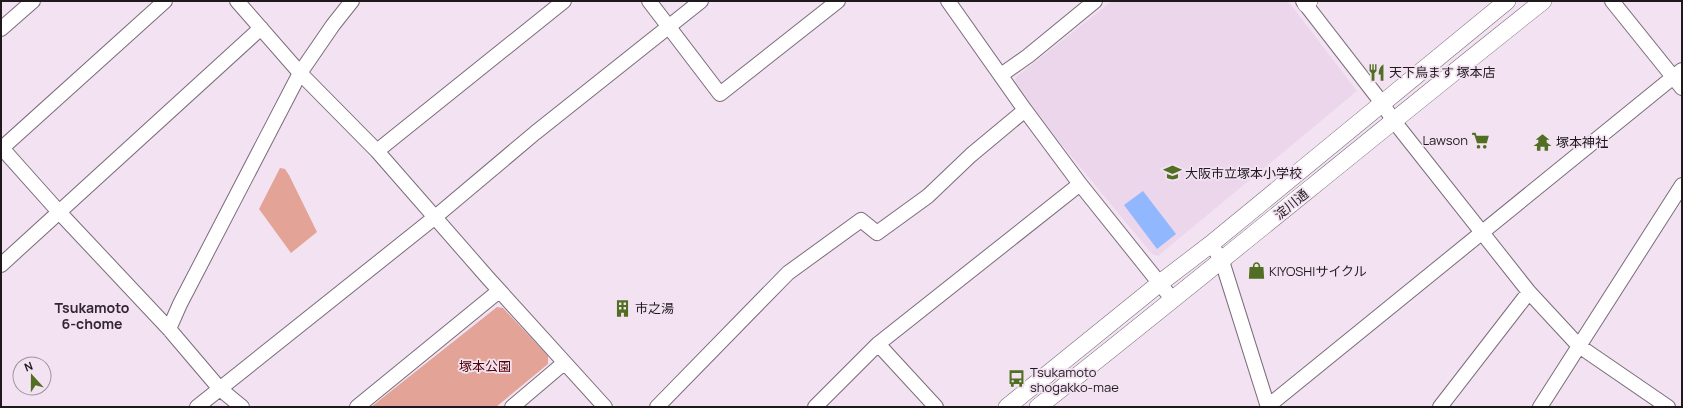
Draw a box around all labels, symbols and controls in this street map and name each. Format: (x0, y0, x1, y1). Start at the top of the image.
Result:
restaurant icon: 天下鳥ます 塚本店 (1366, 62, 1386, 82)
place label: 天下鳥ます 塚本店 (1389, 63, 1496, 81)
supermarket icon: Lawson (1471, 130, 1491, 150)
place label: Lawson (1422, 131, 1468, 149)
temple icon: 塚本神社 (1533, 132, 1553, 152)
place label: 塚本神社 (1556, 133, 1608, 151)
school or university icon: 大阪市立塚本小学校 (1162, 163, 1182, 183)
place label: 大阪市立塚本小学校 (1185, 164, 1302, 182)
street label: 淀川通 (1270, 185, 1312, 223)
shop icon: KIYOSHIサイクル (1246, 261, 1266, 281)
place label: KIYOSHIサイクル (1269, 262, 1367, 280)
district label: Tsukamoto 6-chome (54, 298, 130, 333)
building icon: 市之湯 (612, 298, 632, 318)
place label: 市之湯 (635, 299, 674, 317)
north arrow (12, 356, 52, 396)
park label: 塚本公園 (459, 357, 511, 375)
text: N (22, 358, 35, 375)
place label: Tsukamoto shogakko-mae (1030, 363, 1119, 396)
bus stop icon: Tsukamoto shogakko-mae (1007, 369, 1027, 389)

